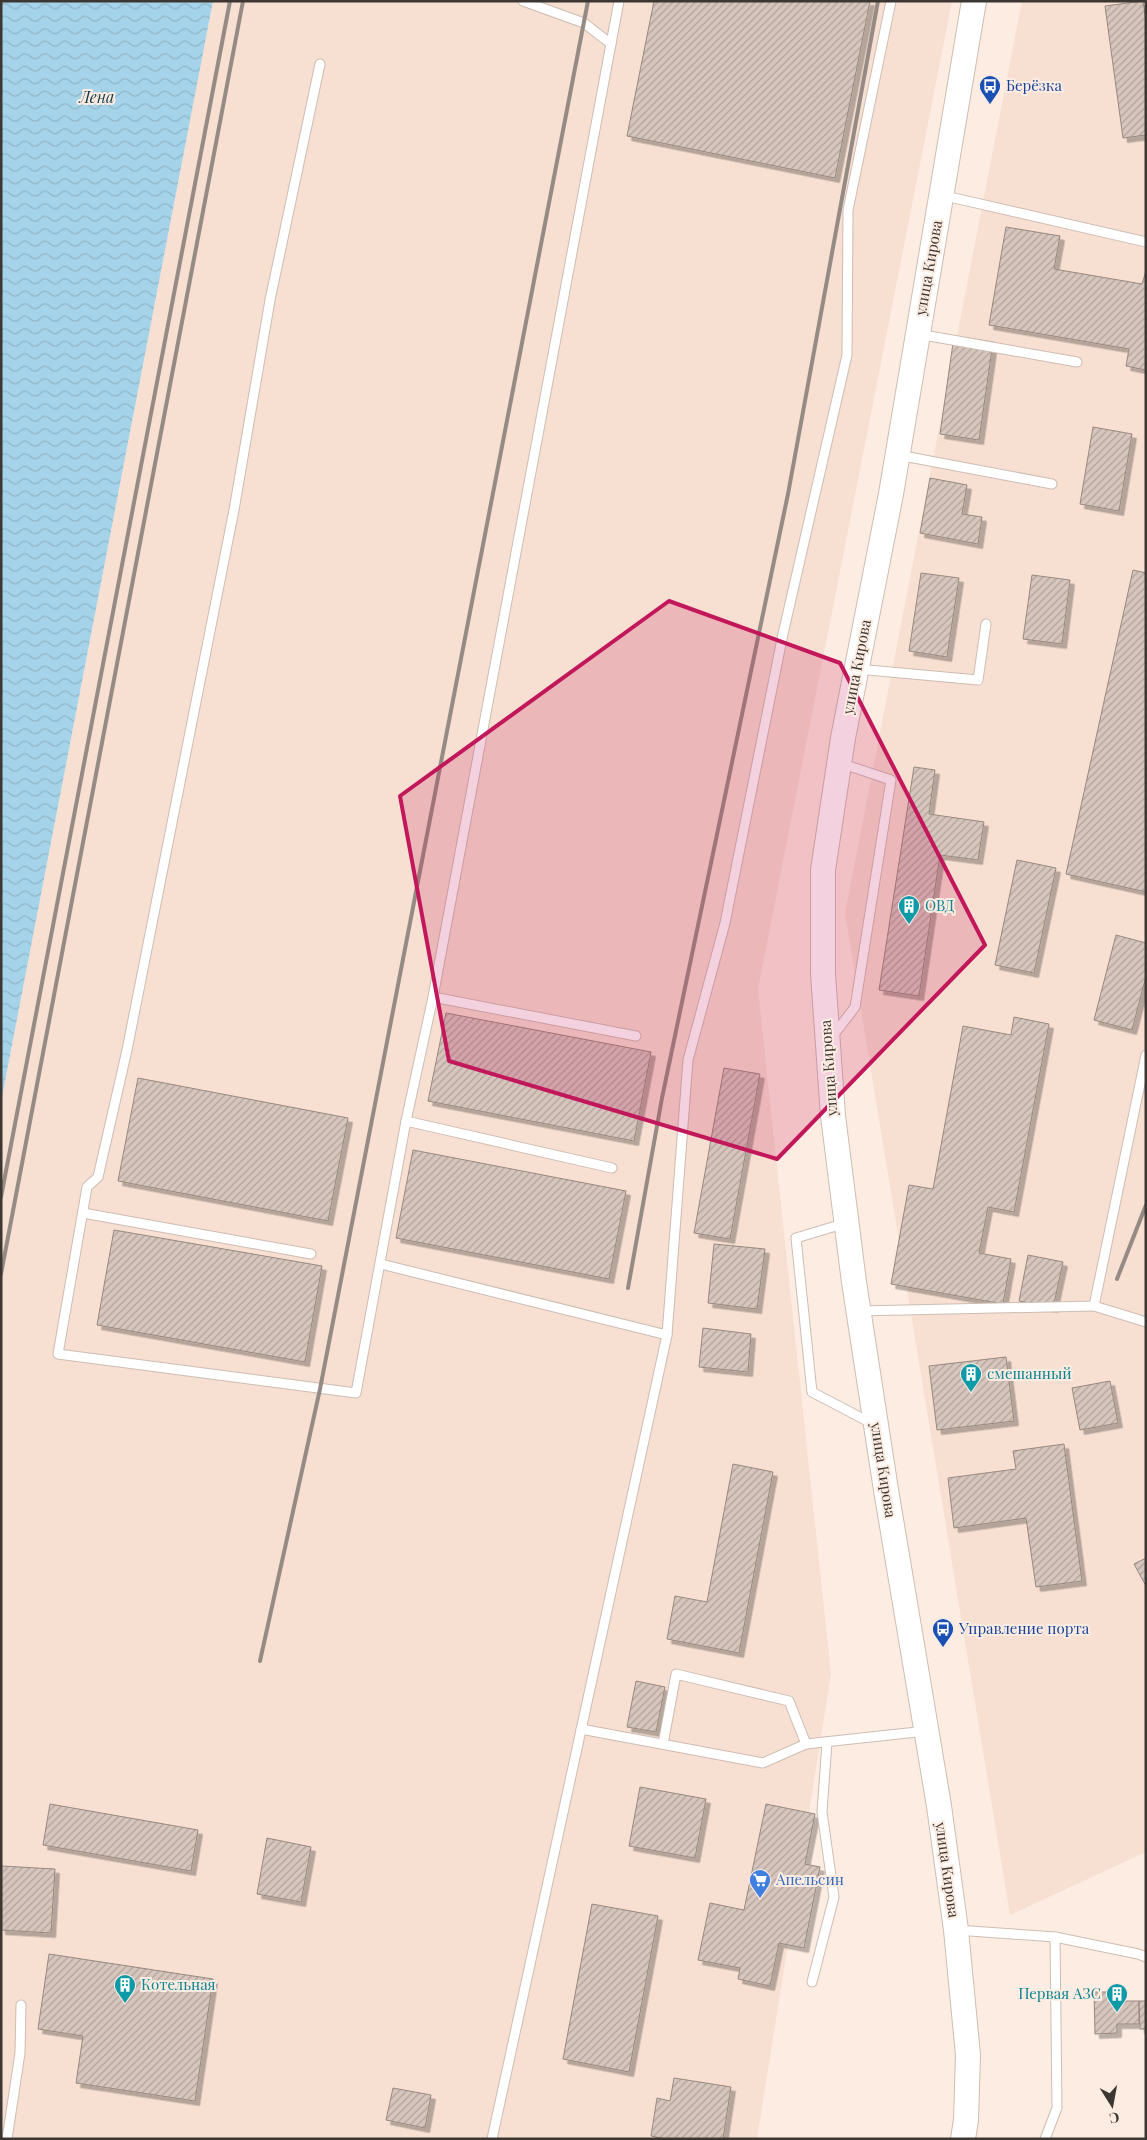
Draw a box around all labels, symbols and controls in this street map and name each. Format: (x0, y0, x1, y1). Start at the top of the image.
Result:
bus stop icon: Берёзка (978, 74, 1002, 105)
place label: Берёзка (1006, 75, 1062, 95)
water label: Лена (78, 86, 114, 107)
street label: улица Кирова (910, 218, 946, 318)
street label: улица Кирова (837, 617, 875, 717)
building icon: ОВД (897, 894, 921, 925)
place label: ОВД (925, 895, 955, 915)
street label: улица Кирова (815, 1019, 841, 1118)
building icon: смешанный (959, 1362, 983, 1393)
place label: смешанный (987, 1363, 1072, 1383)
street label: улица Кирова (866, 1420, 901, 1520)
bus stop icon: Управление порта (931, 1617, 955, 1648)
place label: Управление порта (958, 1618, 1090, 1638)
street label: улица Кирова (931, 1820, 965, 1919)
supermarket icon: Апельсин (748, 1868, 772, 1899)
place label: Апельсин (775, 1869, 844, 1889)
building icon: Котельная (113, 1973, 137, 2004)
place label: Котельная (141, 1974, 216, 1994)
building icon: Первая АЗС (1105, 1982, 1129, 2013)
place label: Первая АЗС (1018, 1983, 1101, 2003)
north arrow (1087, 2080, 1137, 2130)
text: С (1108, 2108, 1121, 2129)

